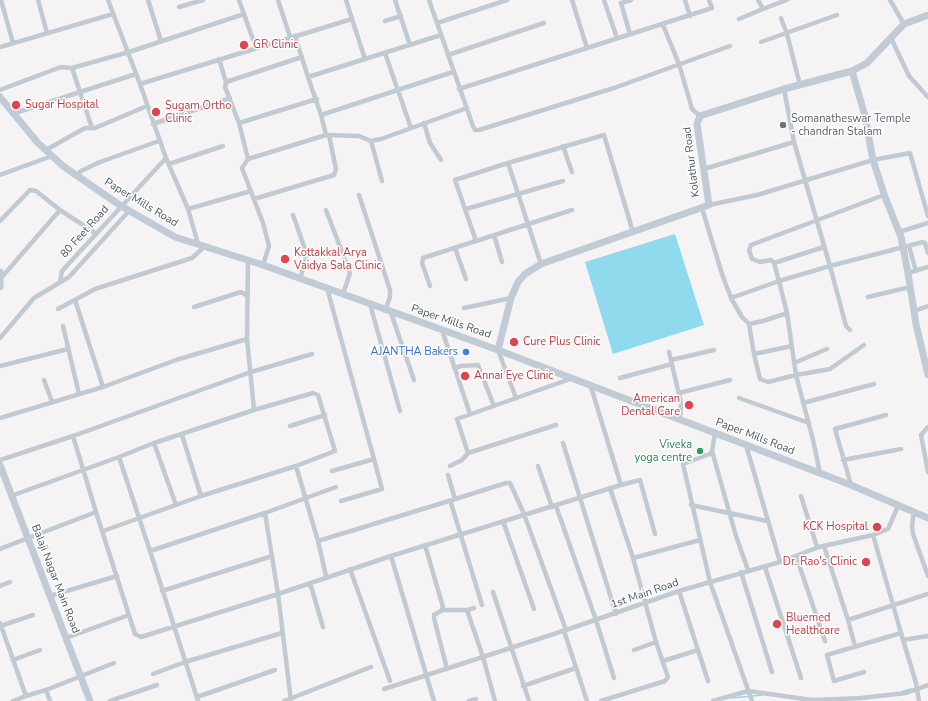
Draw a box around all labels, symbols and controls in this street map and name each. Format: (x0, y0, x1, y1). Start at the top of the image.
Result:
place label: GR Clinic (253, 38, 298, 52)
marker: GR Clinic (238, 39, 250, 51)
place label: Sugar Hospital (25, 98, 99, 112)
marker: Sugar Hospital (10, 99, 22, 111)
place label: Sugam Ortho Clinic (165, 99, 231, 125)
marker: Sugam Ortho Clinic (150, 106, 162, 118)
place label: Somanatheswar Temple - chandran Stalam (791, 112, 911, 138)
marker: Somanatheswar Temple - chandran Stalam (778, 120, 788, 130)
street label: Kolathur Road (681, 126, 703, 198)
street label: Paper Mills Road (102, 176, 180, 230)
street label: 80 Feet Road (58, 203, 112, 261)
place label: Kottakkal Arya Vaidya Sala Clinic (294, 246, 382, 272)
marker: Kottakkal Arya Vaidya Sala Clinic (279, 253, 291, 265)
street label: Paper Mills Road (409, 302, 493, 342)
place label: Cure Plus Clinic (523, 335, 601, 349)
marker: Cure Plus Clinic (508, 336, 520, 348)
place label: AJANTHA Bakers (371, 345, 458, 359)
marker: AJANTHA Bakers (461, 347, 471, 357)
place label: Annai Eye Clinic (474, 369, 553, 383)
marker: Annai Eye Clinic (459, 370, 471, 382)
place label: American Dental Care (621, 392, 680, 418)
marker: American Dental Care (683, 399, 695, 411)
street label: Paper Mills Road (714, 416, 796, 458)
place label: Viveka yoga centre (635, 438, 692, 464)
marker: Viveka yoga centre (695, 446, 705, 456)
place label: KCK Hospital (803, 520, 868, 534)
marker: KCK Hospital (871, 521, 883, 533)
street label: Balaji Nagar Main Road (28, 523, 82, 635)
place label: Dr. Rao's Clinic (783, 555, 857, 569)
marker: Dr. Rao's Clinic (860, 556, 872, 568)
street label: 1st Main Road (609, 576, 681, 612)
place label: Bluemed Healthcare (786, 611, 840, 637)
marker: Bluemed Healthcare (771, 618, 783, 630)

